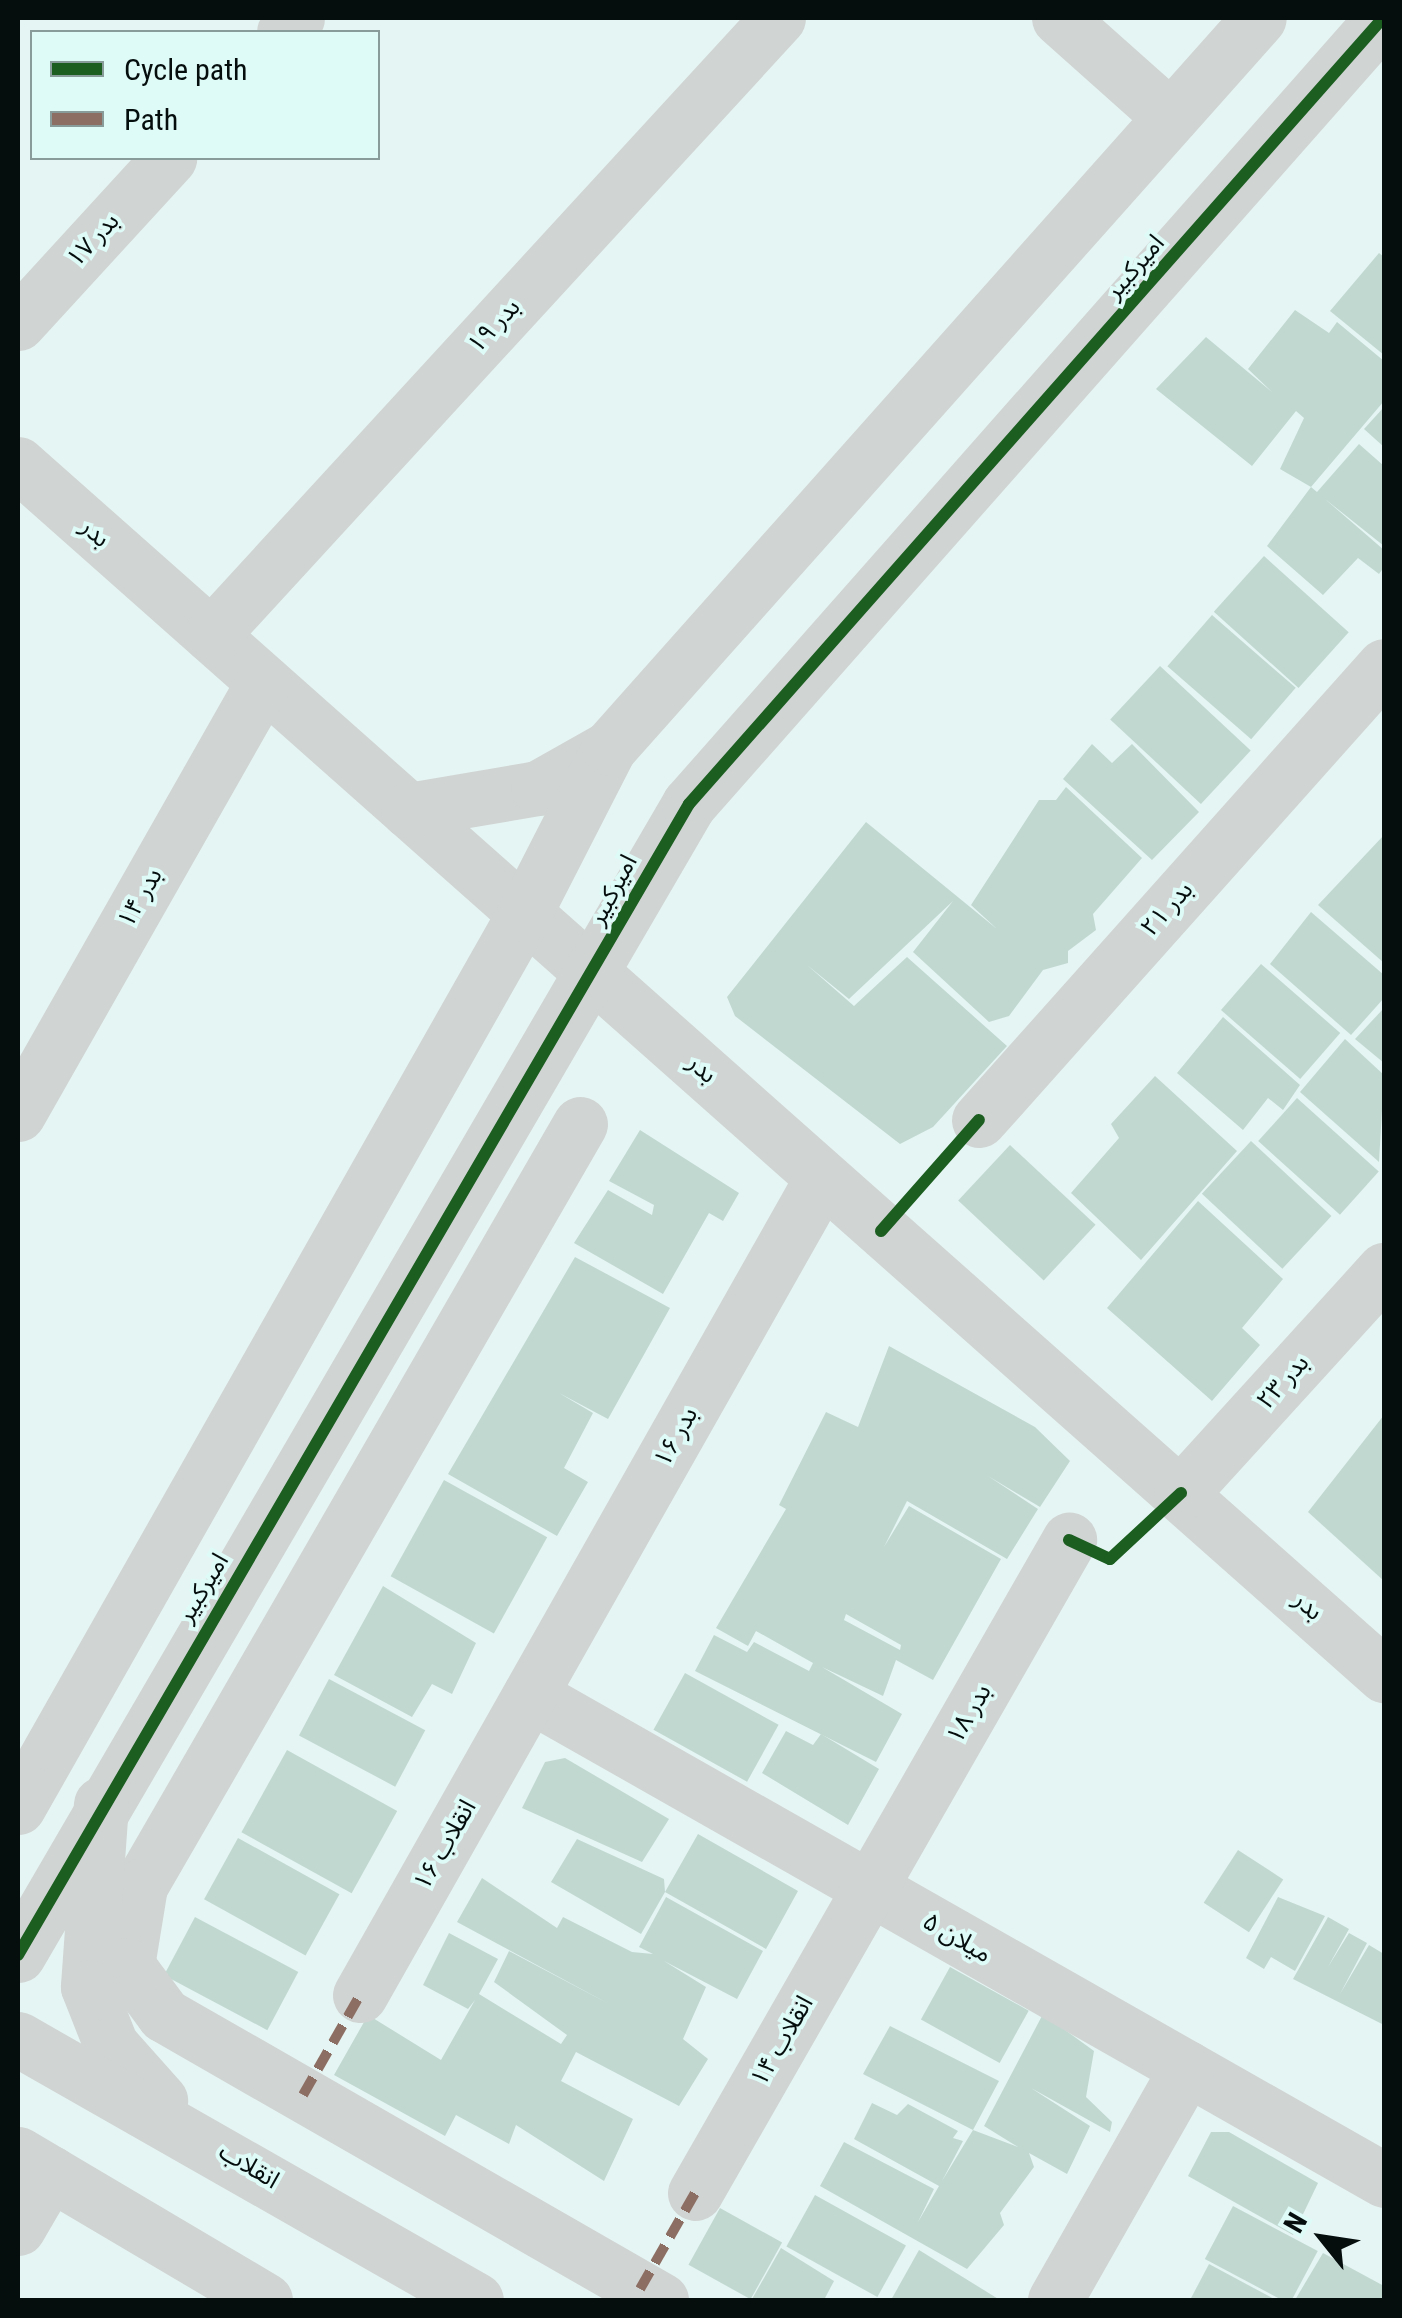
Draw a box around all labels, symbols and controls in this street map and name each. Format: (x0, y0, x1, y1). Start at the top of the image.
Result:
legend (30, 30, 380, 160)
text: Cycle path (124, 52, 248, 87)
text: Path (124, 102, 178, 137)
street label: بدر ۱۷ (60, 207, 126, 273)
street label: امیرکبیر (1099, 229, 1171, 305)
street label: بدر ۱۹ (461, 293, 527, 359)
street label: بدر (74, 512, 116, 554)
street label: امیرکبیر (582, 850, 644, 930)
street label: بدر ۱۴ (111, 863, 169, 933)
street label: بدر ۲۱ (1135, 875, 1199, 943)
street label: بدر (681, 1048, 723, 1090)
street label: بدر ۲۳ (1251, 1348, 1315, 1416)
street label: بدر ۱۶ (647, 1402, 705, 1472)
street label: امیرکبیر (171, 1548, 235, 1628)
street label: بدر (1287, 1585, 1329, 1627)
street label: بدر ۱‍۸ (940, 1679, 998, 1749)
street label: انقلاب ۱۶ (407, 1795, 483, 1895)
street label: میلان ۵ (917, 1906, 997, 1970)
street label: انقلاب ۱۴ (744, 1991, 820, 2091)
street label: انقلاب (213, 2136, 285, 2196)
north arrow (1272, 2188, 1372, 2288)
text: N (1277, 2207, 1314, 2238)

